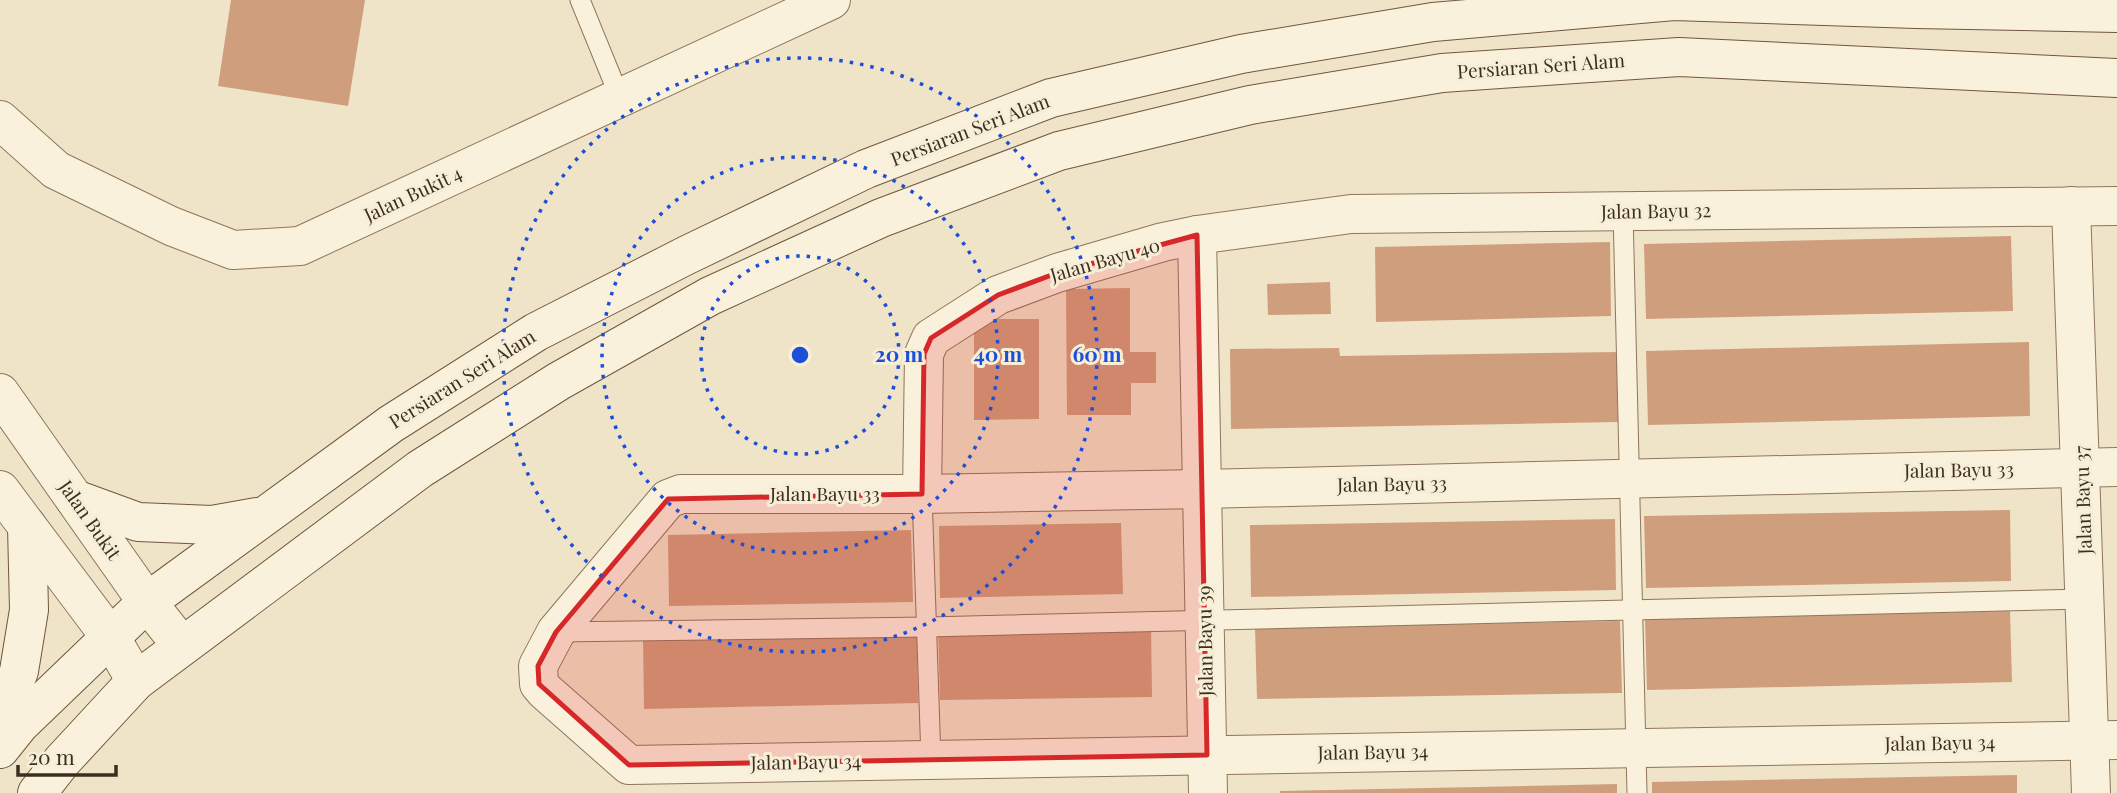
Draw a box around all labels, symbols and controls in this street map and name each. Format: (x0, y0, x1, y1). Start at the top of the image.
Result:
street label: Persiaran Seri Alam (1456, 46, 1626, 84)
street label: Persiaran Seri Alam (886, 87, 1053, 171)
street label: Jalan Bukit 4 (358, 159, 466, 228)
street label: Jalan Bayu 32 (1600, 196, 1711, 224)
street label: Jalan Bayu 40 (1046, 231, 1163, 287)
street label: Persiaran Seri Alam (383, 322, 540, 434)
text: 20 m (875, 339, 923, 367)
text: 40 m (974, 339, 1022, 367)
text: 60 m (1072, 339, 1122, 367)
centre of rings (788, 343, 812, 367)
street label: Jalan Bayu 37 (2067, 445, 2097, 556)
street label: Jalan Bayu 33 (1903, 455, 2014, 483)
street label: Jalan Bayu 33 (1336, 469, 1447, 497)
street label: Jalan Bukit (53, 474, 128, 565)
street label: Jalan Bayu 33 (769, 480, 880, 506)
street label: Jalan Bayu 39 (1190, 585, 1218, 698)
street label: Jalan Bayu 34 (1883, 728, 1996, 756)
scale bar (18, 734, 116, 778)
street label: Jalan Bayu 34 (1316, 737, 1429, 765)
text: 20 m (28, 742, 75, 770)
street label: Jalan Bayu 34 (749, 747, 862, 775)

